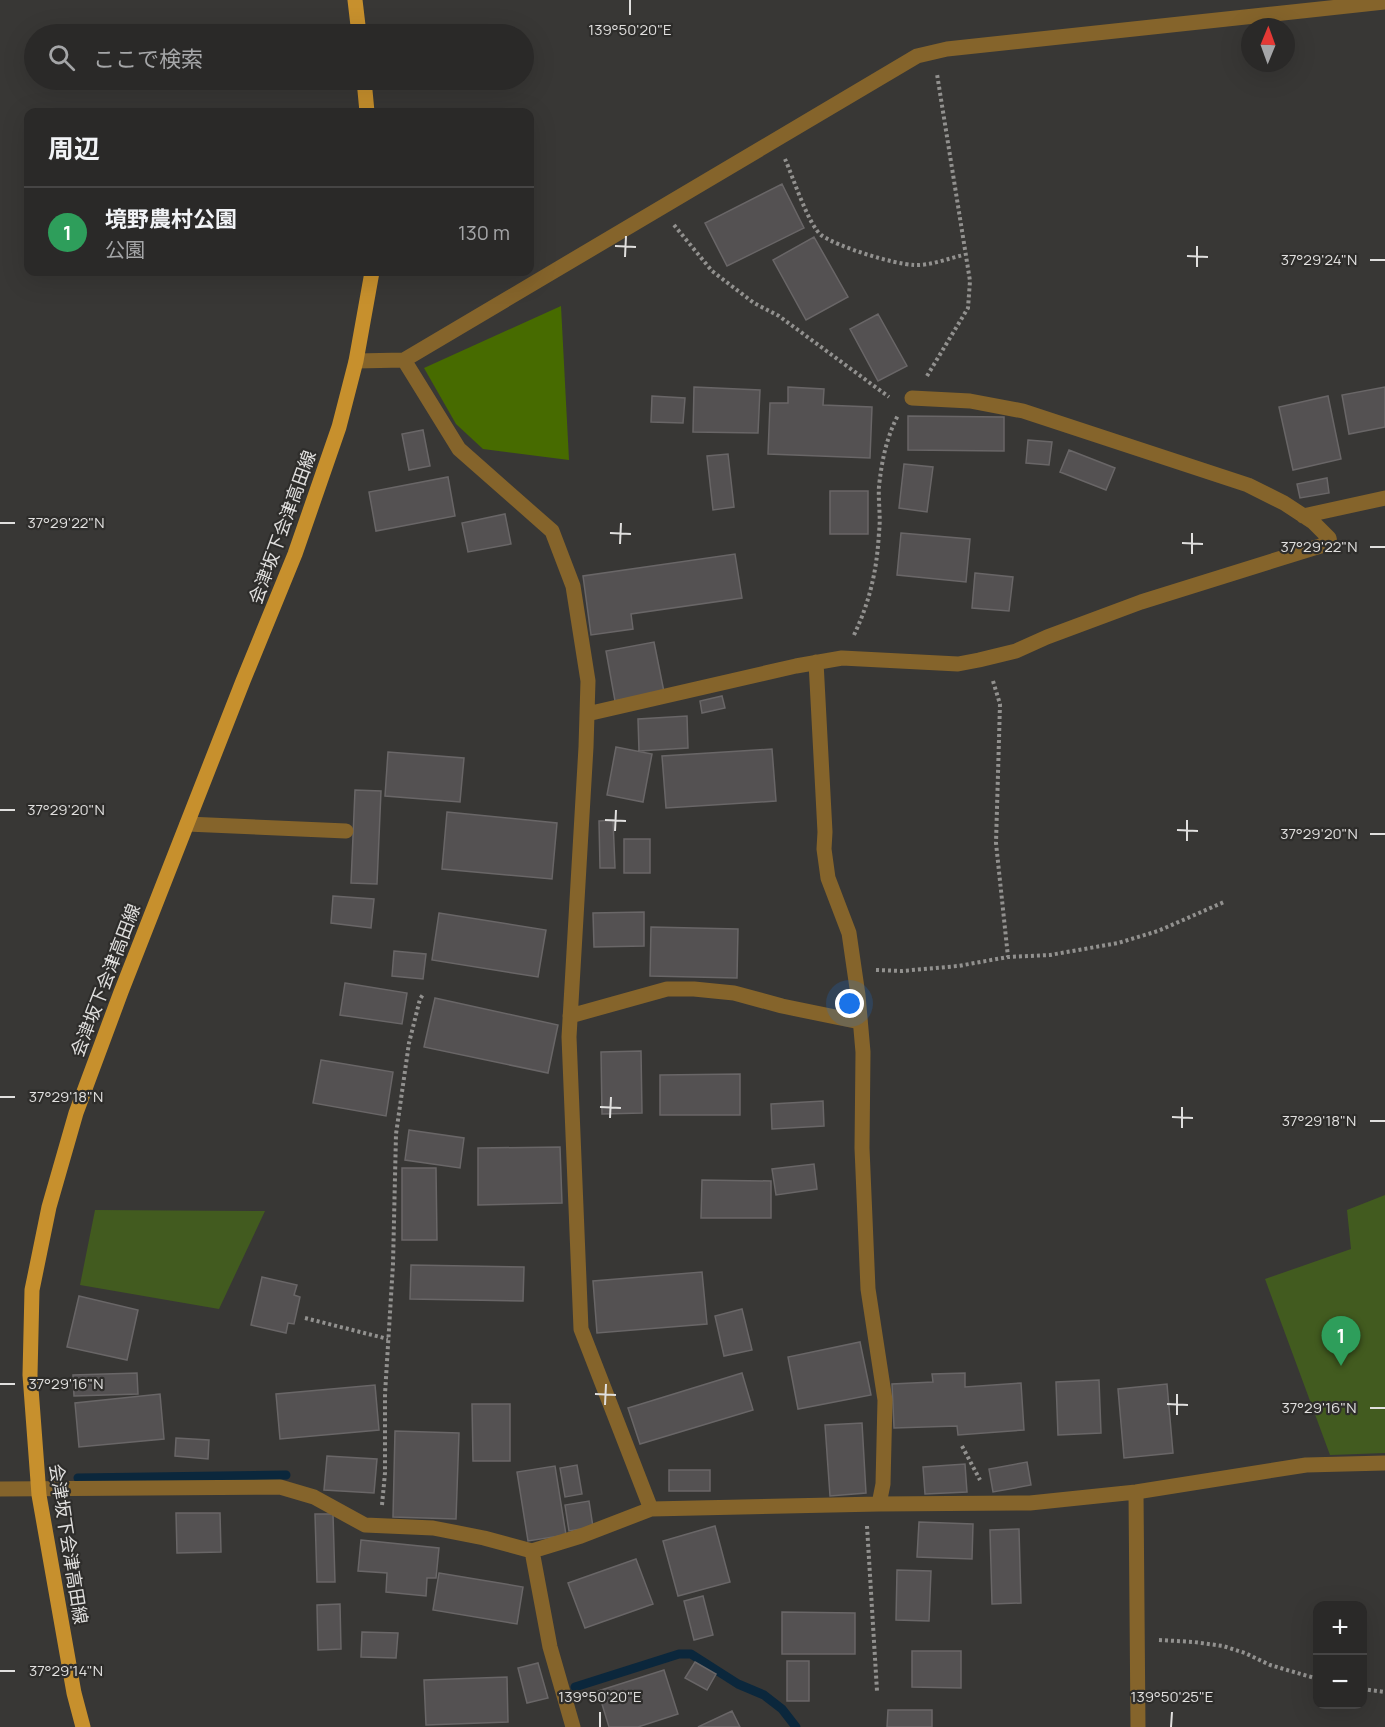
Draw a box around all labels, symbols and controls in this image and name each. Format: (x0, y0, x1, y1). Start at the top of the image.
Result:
north arrow (1241, 18, 1295, 72)
text: 139°50'20"E (588, 19, 672, 40)
search box (24, 24, 534, 90)
icon: search (45, 41, 78, 74)
text: ここで検索 (93, 44, 203, 74)
text: 周辺 (48, 130, 100, 166)
text: 境野農村公園 (105, 204, 237, 234)
text: 1 (63, 219, 72, 246)
text: 130 m (458, 219, 510, 246)
text: 公園 (105, 236, 145, 263)
text: 37°29'24"N (1281, 249, 1357, 270)
street label: 会津坂下会津高田線 (243, 447, 321, 607)
text: 37°29'22"N (28, 512, 104, 533)
text: 37°29'22"N (1281, 536, 1357, 557)
text: 37°29'20"N (27, 799, 105, 820)
text: 37°29'20"N (1280, 823, 1358, 844)
street label: 会津坂下会津高田線 (65, 900, 145, 1060)
your location (835, 989, 864, 1018)
text: 37°29'18"N (29, 1086, 103, 1107)
text: 37°29'18"N (1282, 1110, 1356, 1131)
pin: 1 (1322, 1316, 1360, 1366)
text: 37°29'16"N (29, 1373, 103, 1394)
text: 37°29'16"N (1282, 1397, 1356, 1418)
street label: 会津坂下会津高田線 (44, 1462, 94, 1626)
map controls (1313, 1601, 1367, 1709)
button: + (1313, 1601, 1367, 1655)
button: − (1313, 1655, 1367, 1709)
text: 37°29'14"N (29, 1660, 103, 1681)
text: 139°50'20"E (558, 1686, 642, 1707)
text: 139°50'25"E (1131, 1686, 1213, 1707)

